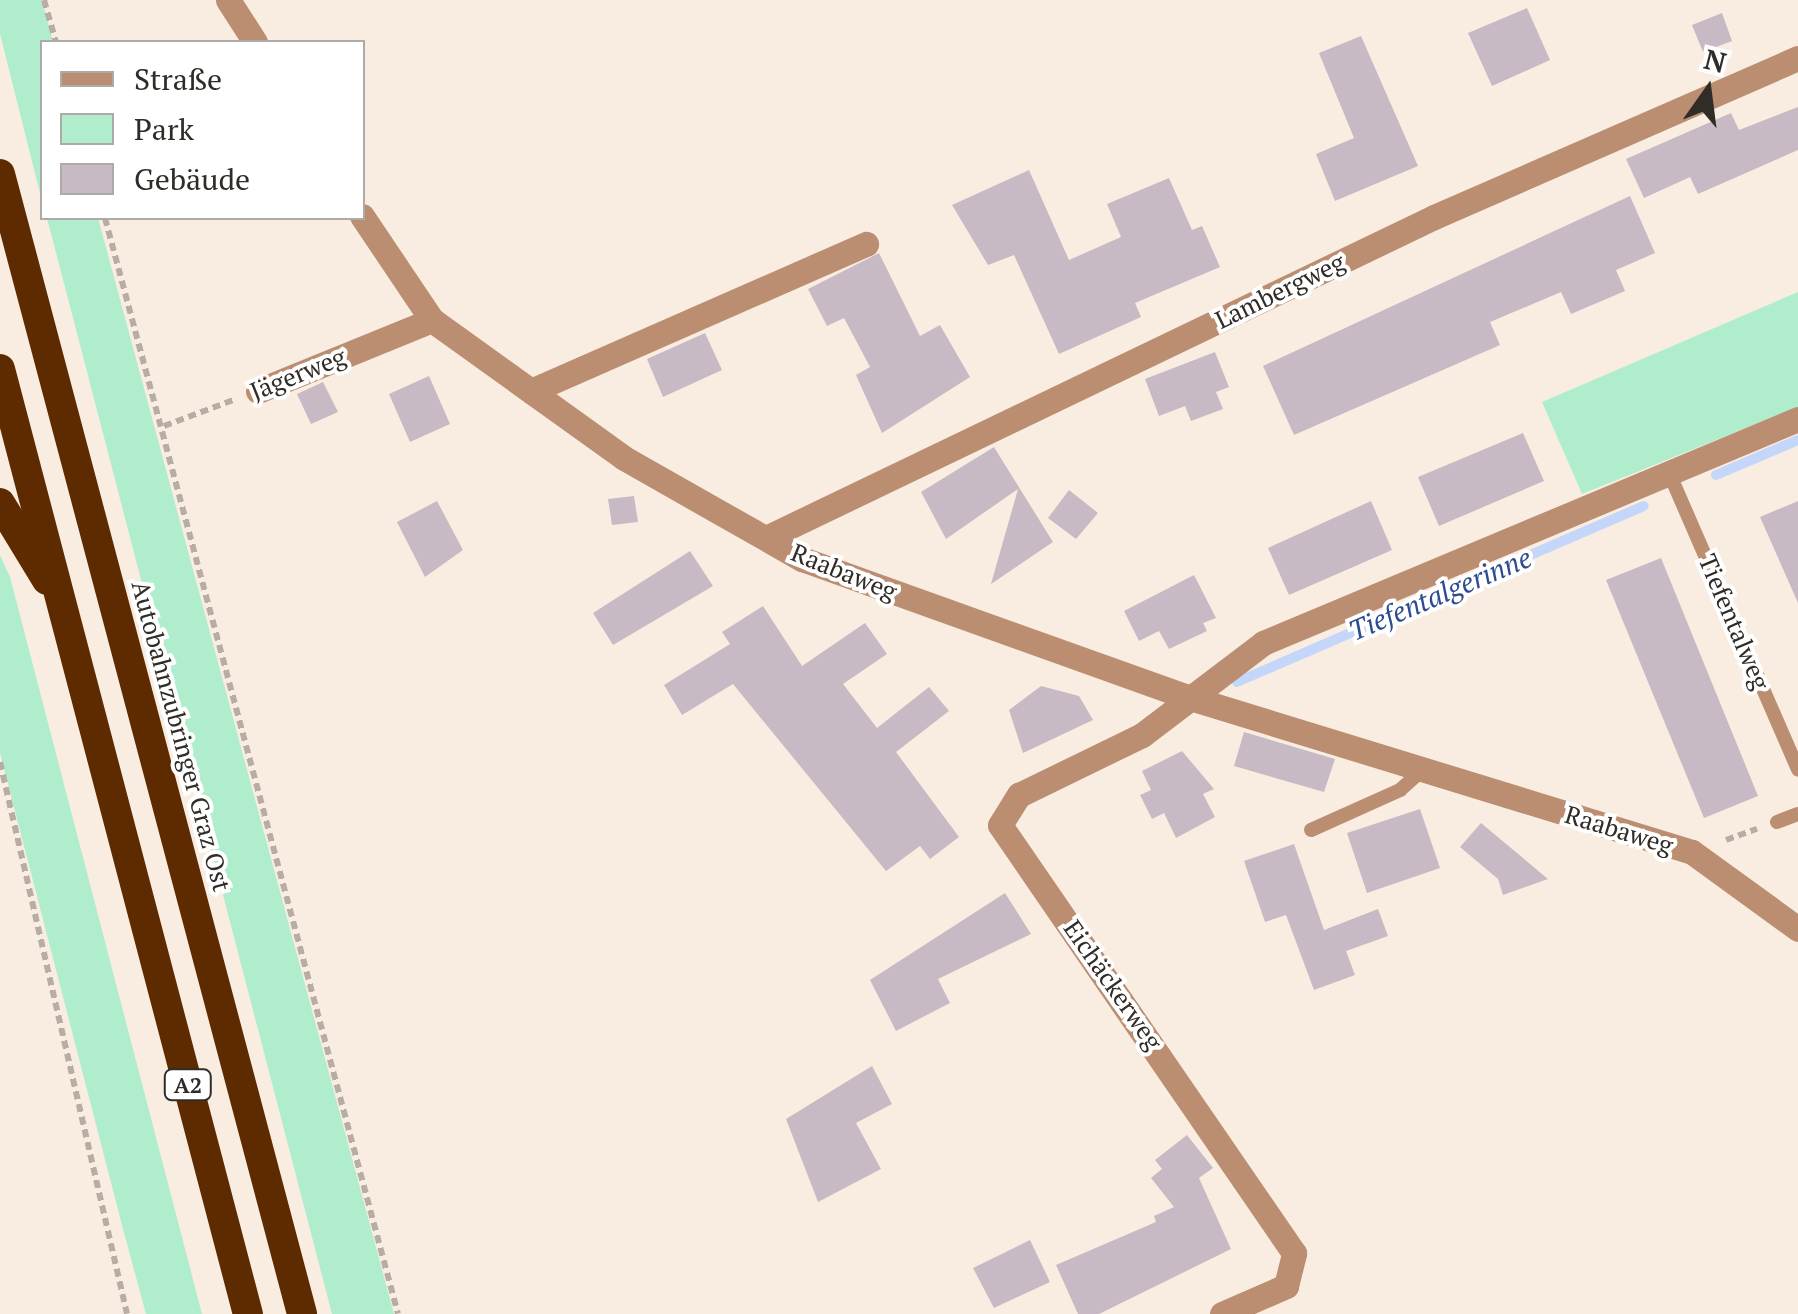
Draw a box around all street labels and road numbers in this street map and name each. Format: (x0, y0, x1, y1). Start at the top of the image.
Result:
street label: Lambergweg (1210, 247, 1350, 335)
street label: Jägerweg (246, 341, 350, 407)
street label: Raabaweg (787, 537, 901, 607)
street label: Tiefentalweg (1692, 550, 1776, 694)
street label: Autobahnzubringer Graz Ost (125, 577, 237, 895)
street label: Raabaweg (1562, 799, 1676, 861)
street label: Eichäckerweg (1057, 914, 1169, 1056)
road number: A2 (163, 1068, 213, 1102)

